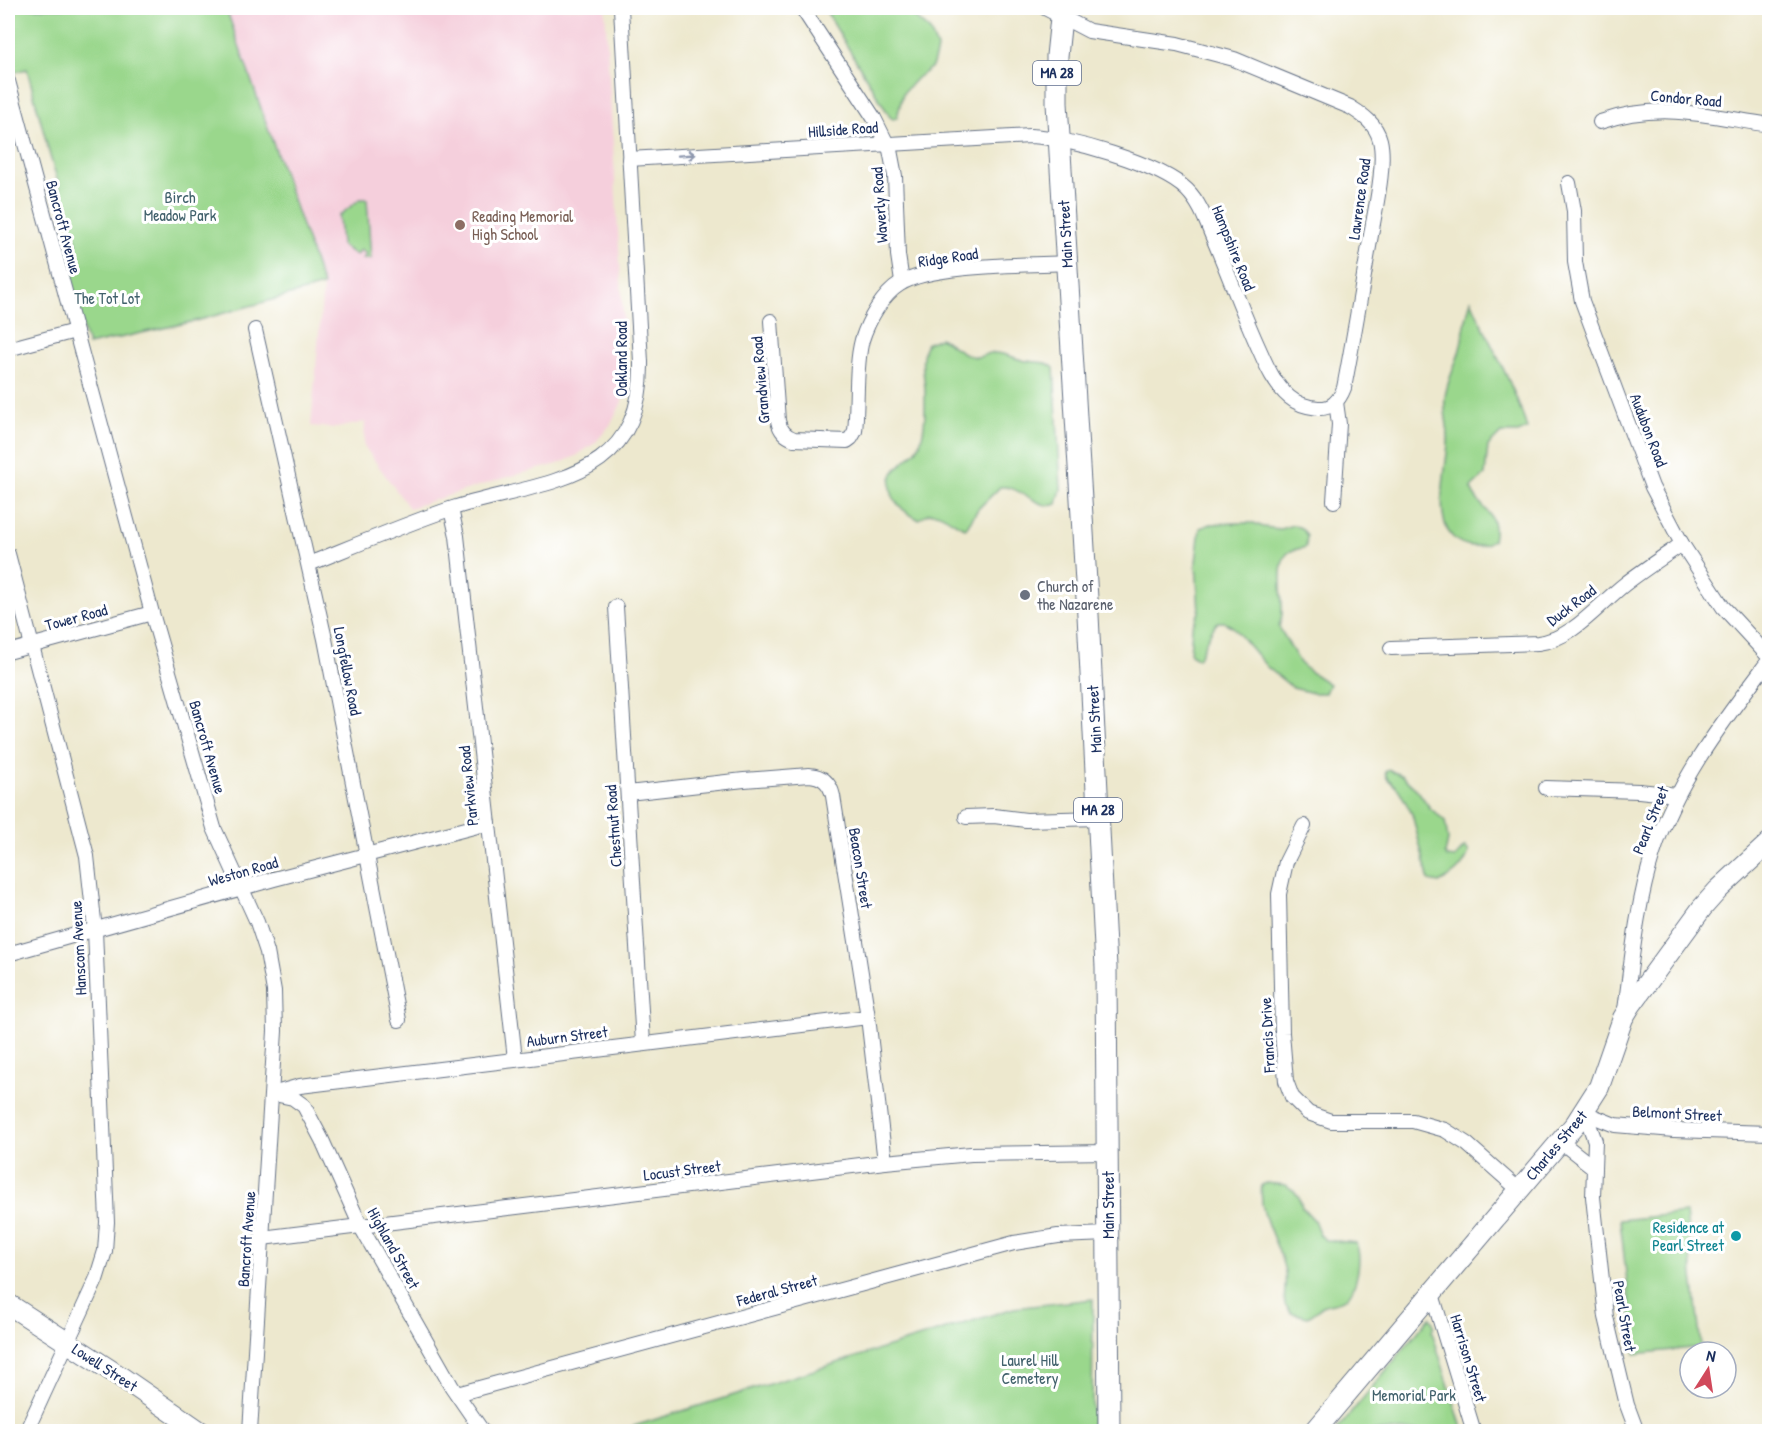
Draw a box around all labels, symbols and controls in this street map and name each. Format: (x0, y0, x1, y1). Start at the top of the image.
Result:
road number: MA 28 (1033, 61, 1081, 85)
street label: Condor Road (1650, 84, 1722, 112)
street label: Hillside Road (807, 116, 879, 142)
one-way arrow (677, 150, 697, 161)
street label: Lawrence Road (1342, 157, 1376, 241)
street label: Waverly Road (865, 166, 893, 244)
street label: Bancroft Avenue (41, 178, 87, 277)
park label: Birch Meadow Park (144, 186, 217, 226)
street label: Main Street (1052, 199, 1078, 268)
street label: Hampshire Road (1207, 202, 1261, 294)
place label: Reading Memorial High School (472, 205, 574, 245)
marker: Reading Memorial High School (453, 218, 467, 232)
street label: Ridge Road (917, 242, 979, 272)
park label: The Tot Lot (74, 287, 140, 309)
street label: Oakland Road (610, 321, 632, 397)
street label: Grandview Road (745, 336, 775, 424)
street label: Audubon Road (1625, 390, 1673, 470)
place label: Church of the Nazarene (1037, 575, 1114, 615)
street label: Duck Road (1542, 579, 1600, 631)
marker: Church of the Nazarene (1018, 588, 1032, 602)
street label: Tower Road (42, 598, 110, 636)
street label: Longfellow Road (329, 625, 367, 717)
street label: Main Street (1081, 684, 1107, 753)
street label: Bancroft Avenue (184, 698, 232, 797)
street label: Parkview Road (453, 745, 483, 827)
street label: Pearl Street (1626, 782, 1674, 857)
street label: Chestnut Road (599, 784, 627, 868)
road number: MA 28 (1074, 798, 1122, 822)
street label: Beacon Street (844, 826, 878, 910)
street label: Weston Road (206, 851, 280, 891)
street label: Hanscom Avenue (64, 899, 91, 996)
street label: Francis Drive (1254, 996, 1280, 1074)
street label: Auburn Street (525, 1020, 609, 1052)
street label: Belmont Street (1632, 1100, 1723, 1126)
street label: Charles Street (1520, 1105, 1592, 1185)
street label: Locust Street (642, 1154, 722, 1186)
street label: Main Street (1097, 1171, 1119, 1239)
street label: Bancroft Avenue (232, 1190, 260, 1288)
street label: Highland Street (363, 1203, 426, 1293)
place label: Residence at Pearl Street (1652, 1216, 1724, 1256)
marker: Residence at Pearl Street (1729, 1229, 1743, 1243)
street label: Federal Street (733, 1269, 820, 1312)
street label: Pearl Street (1608, 1279, 1642, 1354)
street label: Harrison Street (1445, 1312, 1493, 1405)
street label: Lowell Street (68, 1338, 142, 1397)
north arrow (1678, 1340, 1738, 1400)
text: N (1705, 1344, 1718, 1367)
park label: Laurel Hill Cemetery (1001, 1349, 1059, 1389)
park label: Memorial Park (1372, 1384, 1456, 1406)

